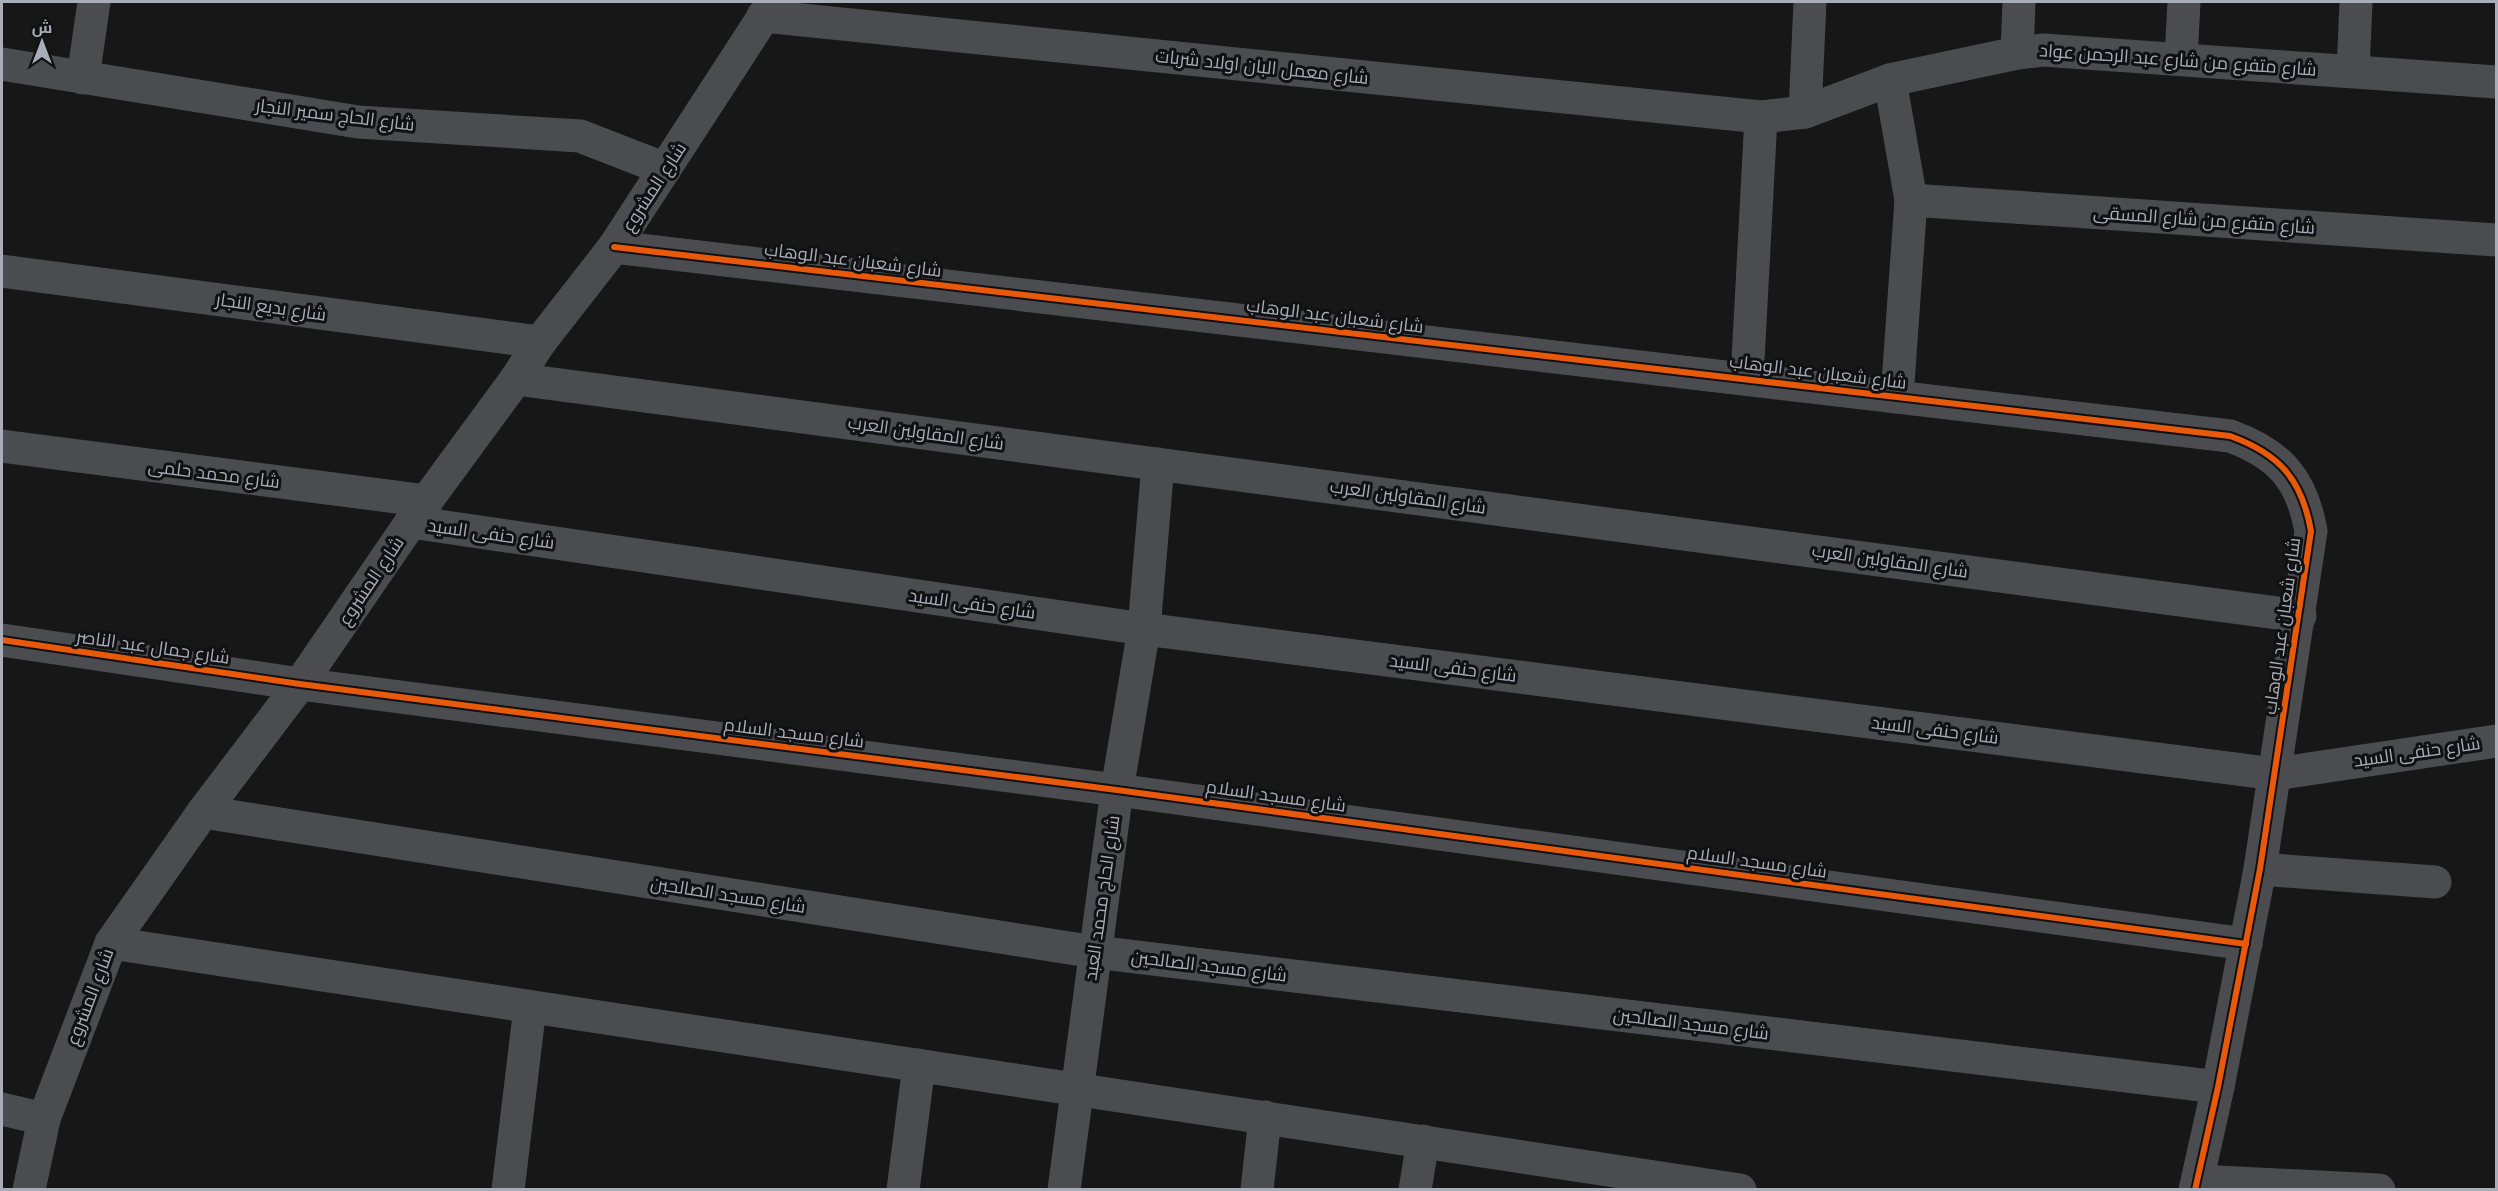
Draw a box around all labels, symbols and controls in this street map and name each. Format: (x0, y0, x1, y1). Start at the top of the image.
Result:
north arrow (12, 12, 72, 72)
text: ش (32, 19, 52, 37)
street label: شارع متفرع من شارع عبد الرحمن عواد (2039, 40, 2317, 82)
street label: شارع معمل البان اولاد شربات (1154, 46, 1370, 90)
street label: شارع الحاج سمير النجار (253, 95, 416, 137)
street label: شارع المشروع (618, 139, 692, 236)
street label: شارع متفرع من شارع المسقى (2092, 202, 2316, 240)
street label: شارع شعبان عبد الوهاب (763, 239, 943, 283)
street label: شارع بديع النجار (213, 289, 328, 327)
street label: شارع شعبان عبد الوهاب (1245, 295, 1425, 339)
street label: شارع شعبان عبد الوهاب (1728, 351, 1908, 395)
street label: شارع المقاولين العرب (847, 412, 1005, 456)
street label: شارع محمد حلمى (147, 456, 281, 494)
street label: شارع المقاولين العرب (1329, 476, 1487, 520)
street label: شارع حنفى السيد (426, 515, 556, 555)
street label: شارع المشروع (334, 533, 410, 630)
street label: شارع شعبان عبد الوهاب (2260, 536, 2306, 716)
street label: شارع المقاولين العرب (1811, 540, 1969, 584)
street label: شارع حنفى السيد (907, 585, 1037, 625)
street label: شارع جمال عبد الناصر (74, 626, 231, 670)
street label: شارع حنفى السيد (1388, 650, 1518, 688)
street label: شارع حنفى السيد (1870, 712, 2000, 750)
street label: شارع مسجد السلام (723, 714, 865, 754)
street label: شارع حنفى السيد (2352, 733, 2482, 773)
street label: شارع مسجد السلام (1205, 776, 1347, 818)
street label: شارع الحاج محمد العبد (1081, 814, 1125, 982)
street label: شارع مسجد السلام (1686, 842, 1828, 884)
street label: شارع مسجد الصالحين (649, 873, 807, 919)
street label: شارع المشروع (62, 946, 120, 1049)
street label: شارع مسجد الصالحين (1130, 947, 1288, 987)
street label: شارع مسجد الصالحين (1612, 1005, 1770, 1045)

